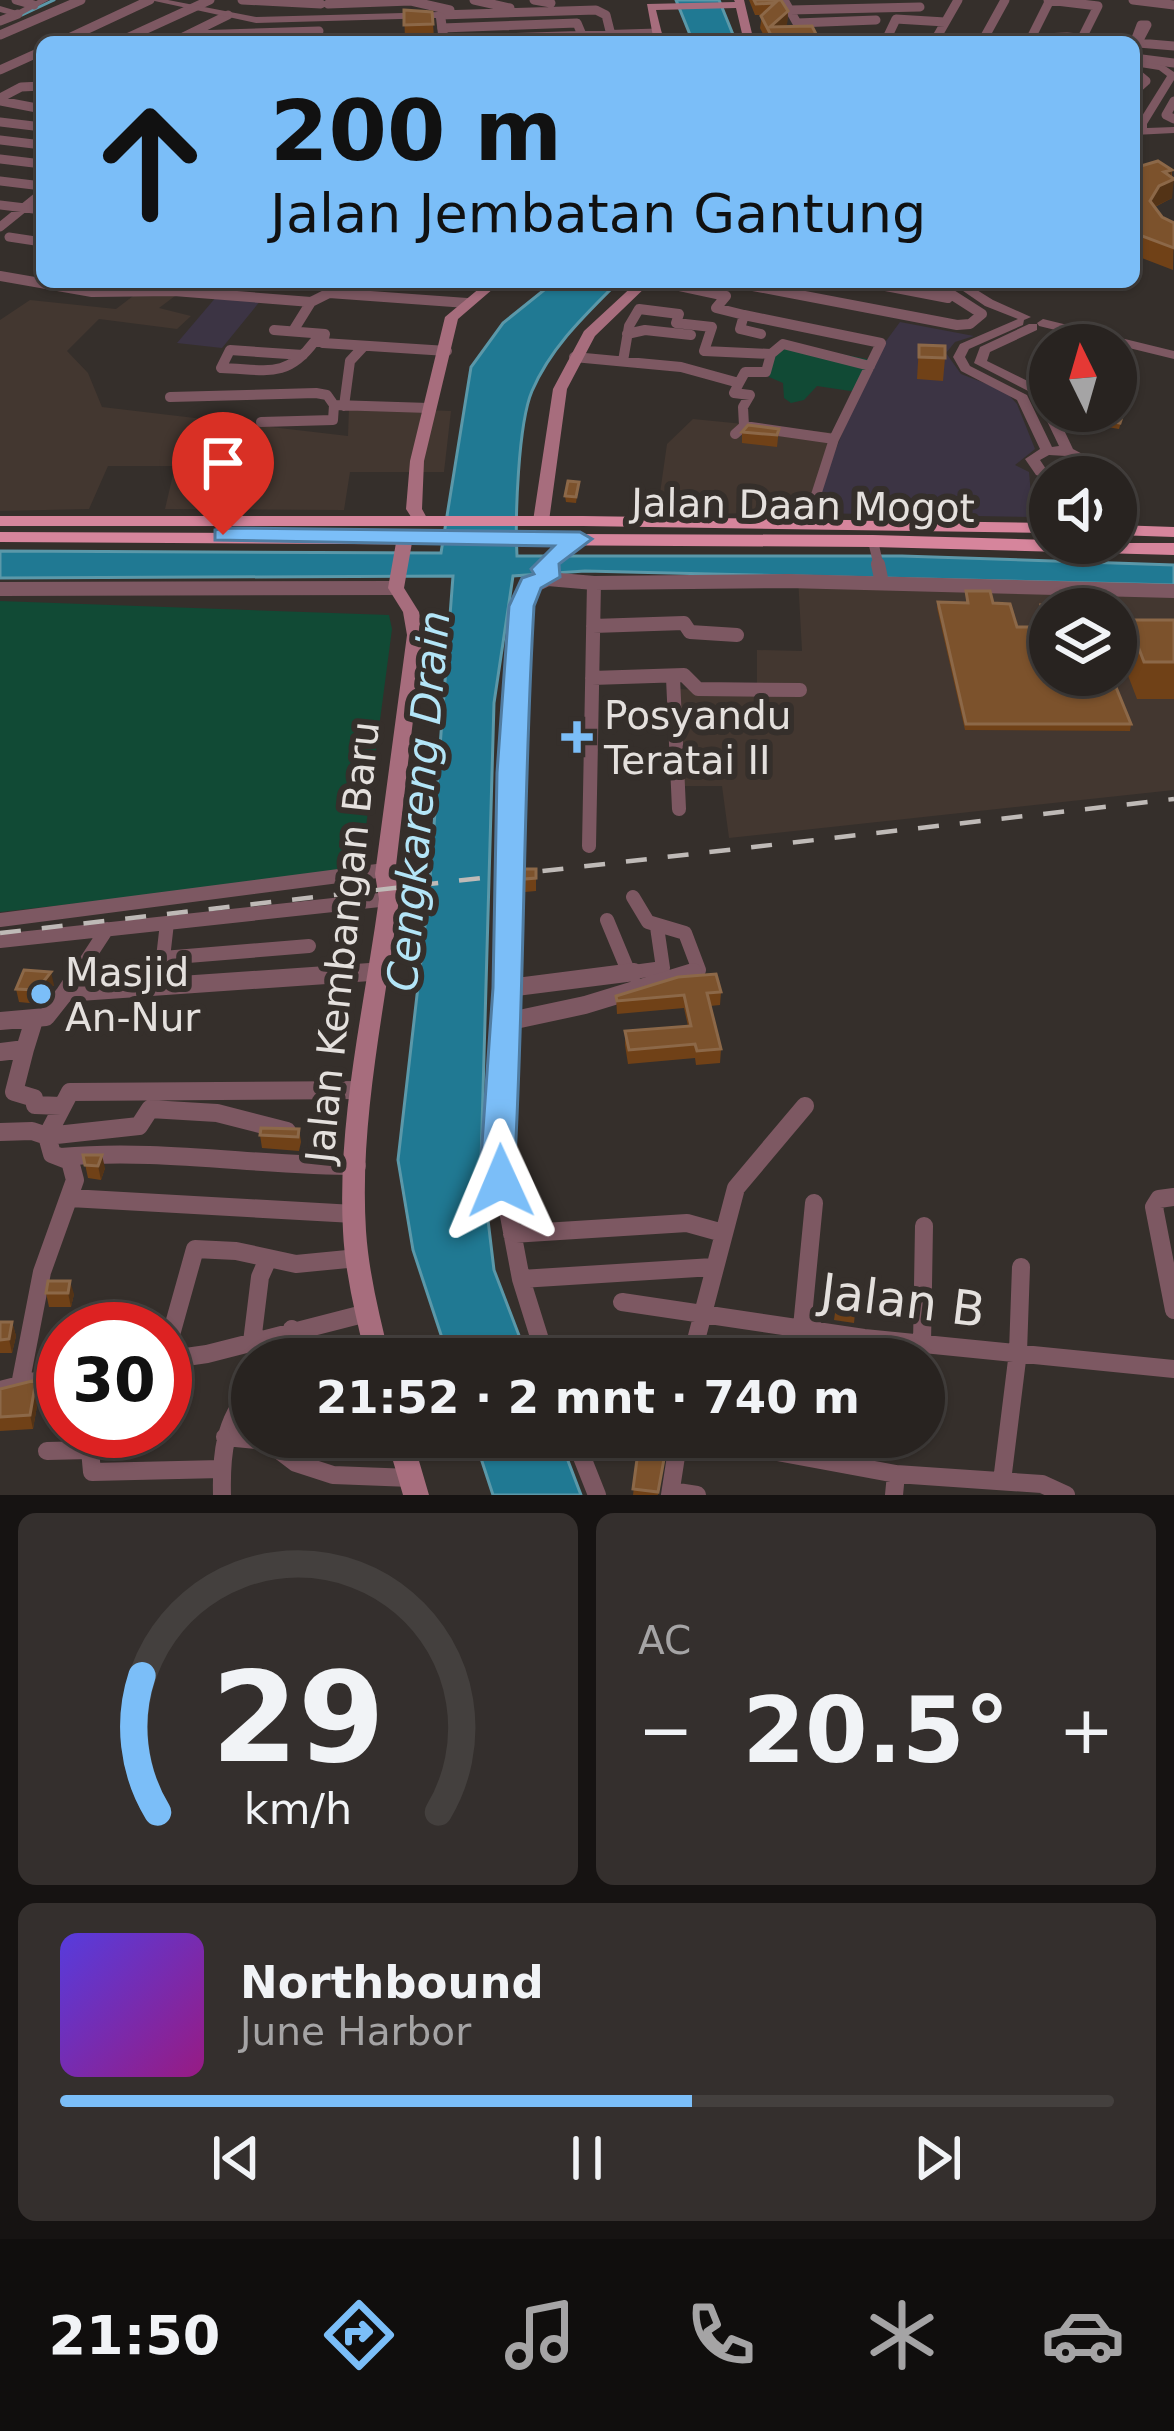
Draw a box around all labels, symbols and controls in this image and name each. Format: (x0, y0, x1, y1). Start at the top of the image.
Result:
text: 200 m (270, 82, 562, 180)
icon: ahead (72, 84, 228, 240)
text: Jalan Jembatan Gantung (270, 182, 926, 245)
north arrow (1029, 324, 1137, 432)
map controls (1029, 324, 1137, 696)
pin (172, 412, 274, 535)
icon: arrive (190, 430, 256, 496)
button: sound (1029, 456, 1137, 564)
street label: Jalan Daan Mogot (628, 480, 975, 531)
button: layers (1029, 588, 1137, 696)
water label: Cengkareng Drain (377, 609, 460, 993)
place label: Posyandu Teratai II (603, 693, 791, 783)
street label: Jalan Kembangan Baru (297, 719, 388, 1168)
marker: Posyandu Teratai II (561, 721, 593, 753)
place label: Masjid An-Nur (65, 950, 201, 1040)
marker: Masjid An-Nur (28, 981, 54, 1007)
position arrow (438, 1118, 564, 1244)
street label: Jalan B (815, 1262, 988, 1338)
speed limit sign: 30 (36, 1302, 192, 1458)
text: 21:52 · 2 mnt · 740 m (316, 1371, 860, 1424)
text: AC (638, 1618, 691, 1663)
text: 29 (211, 1645, 385, 1790)
text: 20.5° (742, 1678, 1010, 1783)
text: − (638, 1692, 693, 1769)
text: + (1059, 1692, 1114, 1769)
text: km/h (244, 1784, 352, 1834)
text: Northbound (240, 1956, 544, 2009)
text: June Harbor (240, 2009, 471, 2054)
icon: previous (203, 2125, 269, 2191)
icon: pause (554, 2125, 620, 2191)
icon: next (905, 2125, 971, 2191)
icon: directions (317, 2293, 401, 2377)
icon: music (498, 2293, 582, 2377)
icon: phone (679, 2293, 763, 2377)
icon: climate (860, 2293, 944, 2377)
icon: car (1041, 2293, 1125, 2377)
text: 21:50 (49, 2304, 220, 2367)

